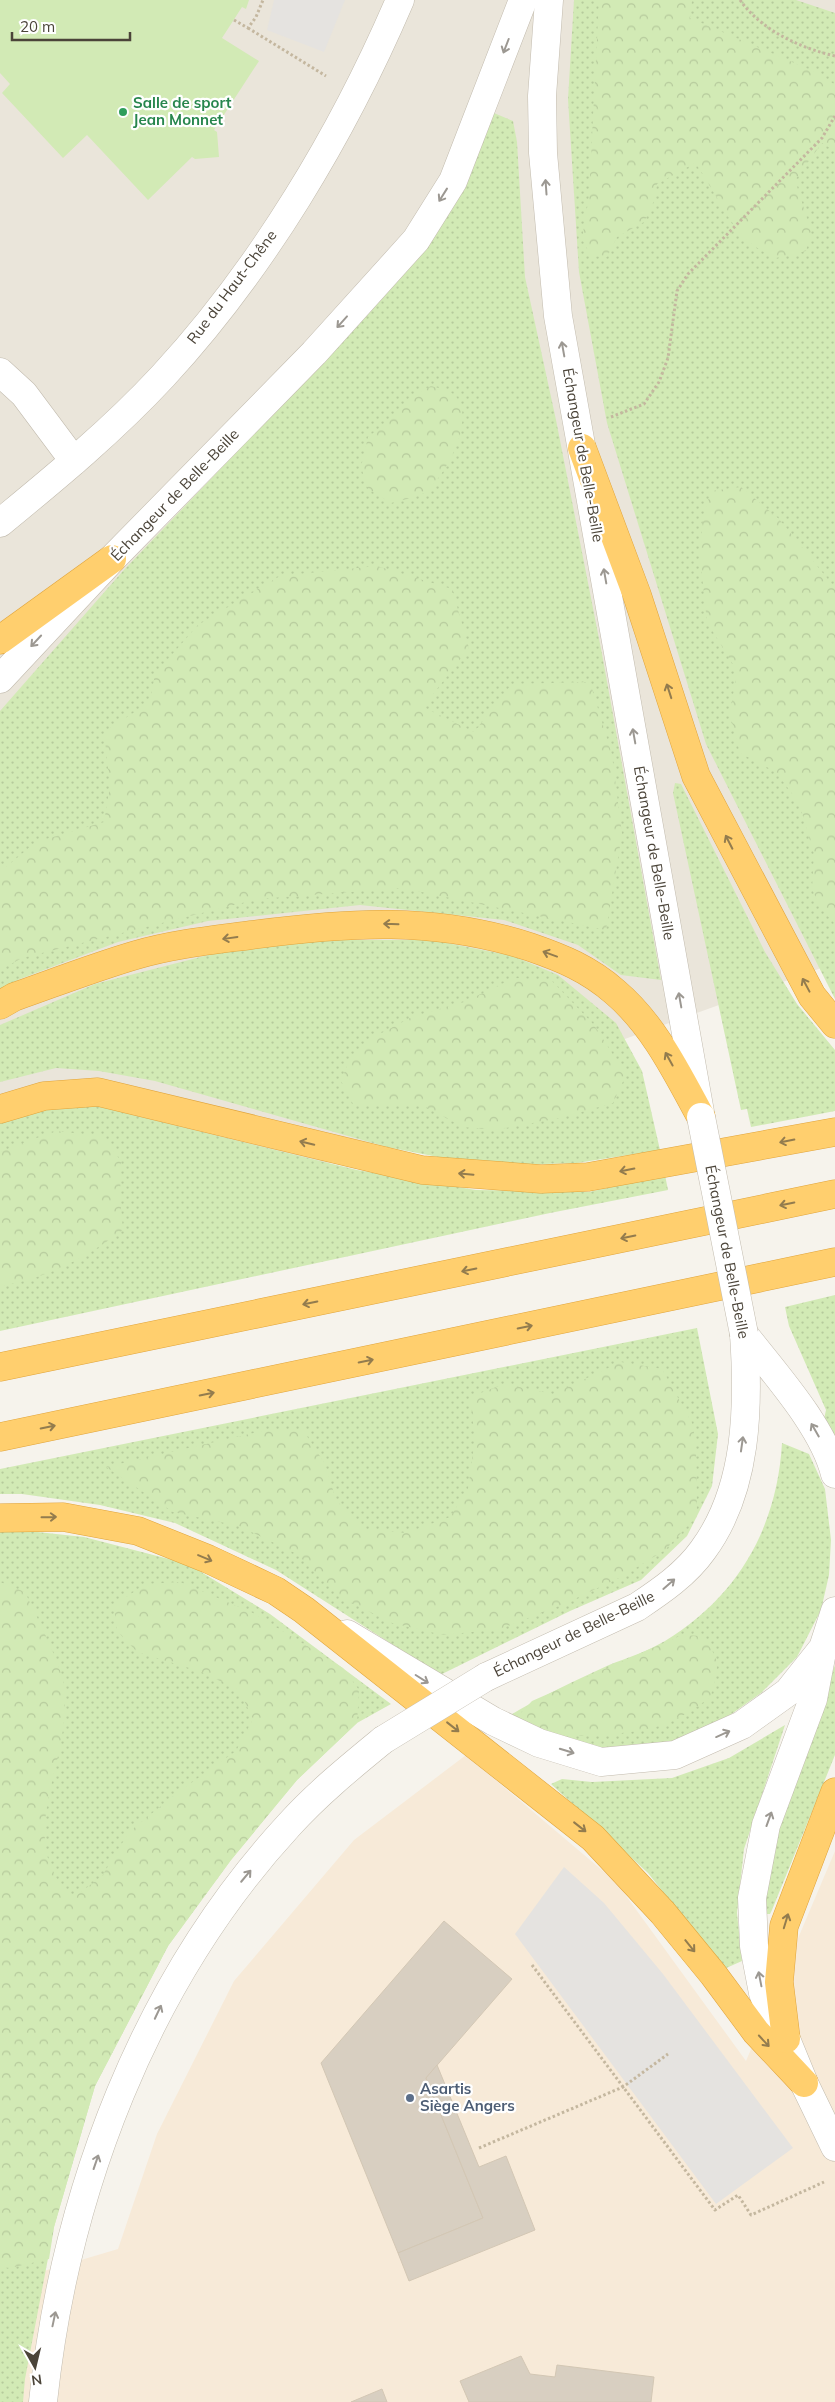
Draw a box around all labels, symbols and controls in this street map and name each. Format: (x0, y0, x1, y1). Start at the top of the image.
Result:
scale bar (12, 10, 130, 42)
text: 20 m (20, 17, 55, 36)
one-way arrow (501, 37, 510, 53)
place label: Salle de sport Jean Monnet (133, 93, 232, 129)
marker: Salle de sport Jean Monnet (117, 106, 129, 118)
one-way arrow (541, 179, 550, 195)
one-way arrow (438, 188, 448, 202)
street label: Rue du Haut-Chêne (183, 226, 281, 347)
one-way arrow (336, 315, 348, 328)
one-way arrow (558, 341, 568, 357)
street label: Échangeur de Belle-Beille (559, 366, 608, 543)
street label: Échangeur de Belle-Beille (106, 425, 243, 565)
one-way arrow (600, 569, 610, 585)
one-way arrow (30, 635, 42, 647)
one-way arrow (664, 684, 673, 700)
one-way arrow (628, 729, 638, 745)
street label: Échangeur de Belle-Beille (630, 764, 679, 941)
one-way arrow (724, 834, 734, 849)
one-way arrow (384, 920, 400, 929)
one-way arrow (222, 933, 238, 943)
one-way arrow (543, 949, 558, 958)
one-way arrow (801, 977, 811, 992)
one-way arrow (675, 992, 685, 1008)
one-way arrow (663, 1052, 673, 1067)
one-way arrow (780, 1136, 796, 1146)
one-way arrow (299, 1138, 315, 1147)
street label: Échangeur de Belle-Beille (701, 1163, 754, 1340)
one-way arrow (620, 1165, 636, 1175)
one-way arrow (458, 1169, 474, 1179)
one-way arrow (780, 1200, 796, 1209)
one-way arrow (621, 1233, 637, 1242)
one-way arrow (461, 1266, 477, 1275)
one-way arrow (302, 1299, 318, 1308)
one-way arrow (516, 1322, 532, 1331)
one-way arrow (357, 1355, 373, 1365)
one-way arrow (198, 1389, 214, 1398)
one-way arrow (39, 1422, 55, 1431)
one-way arrow (809, 1424, 819, 1438)
one-way arrow (737, 1436, 747, 1452)
one-way arrow (40, 1512, 56, 1522)
one-way arrow (197, 1554, 212, 1563)
one-way arrow (662, 1579, 675, 1590)
street label: Échangeur de Belle-Beille (490, 1586, 657, 1681)
one-way arrow (415, 1673, 429, 1684)
one-way arrow (446, 1721, 459, 1732)
one-way arrow (715, 1728, 730, 1738)
one-way arrow (558, 1747, 574, 1757)
one-way arrow (765, 1812, 774, 1827)
one-way arrow (573, 1822, 586, 1833)
one-way arrow (241, 1870, 252, 1883)
one-way arrow (781, 1913, 791, 1929)
one-way arrow (685, 1940, 696, 1953)
one-way arrow (755, 1971, 764, 1987)
one-way arrow (154, 2005, 163, 2020)
one-way arrow (758, 2034, 770, 2047)
place label: Asartis Siège Angers (420, 2079, 515, 2115)
marker: Asartis Siège Angers (404, 2092, 416, 2104)
one-way arrow (92, 2155, 101, 2170)
one-way arrow (50, 2312, 59, 2328)
north arrow (10, 2342, 60, 2392)
text: N (30, 2370, 43, 2390)

